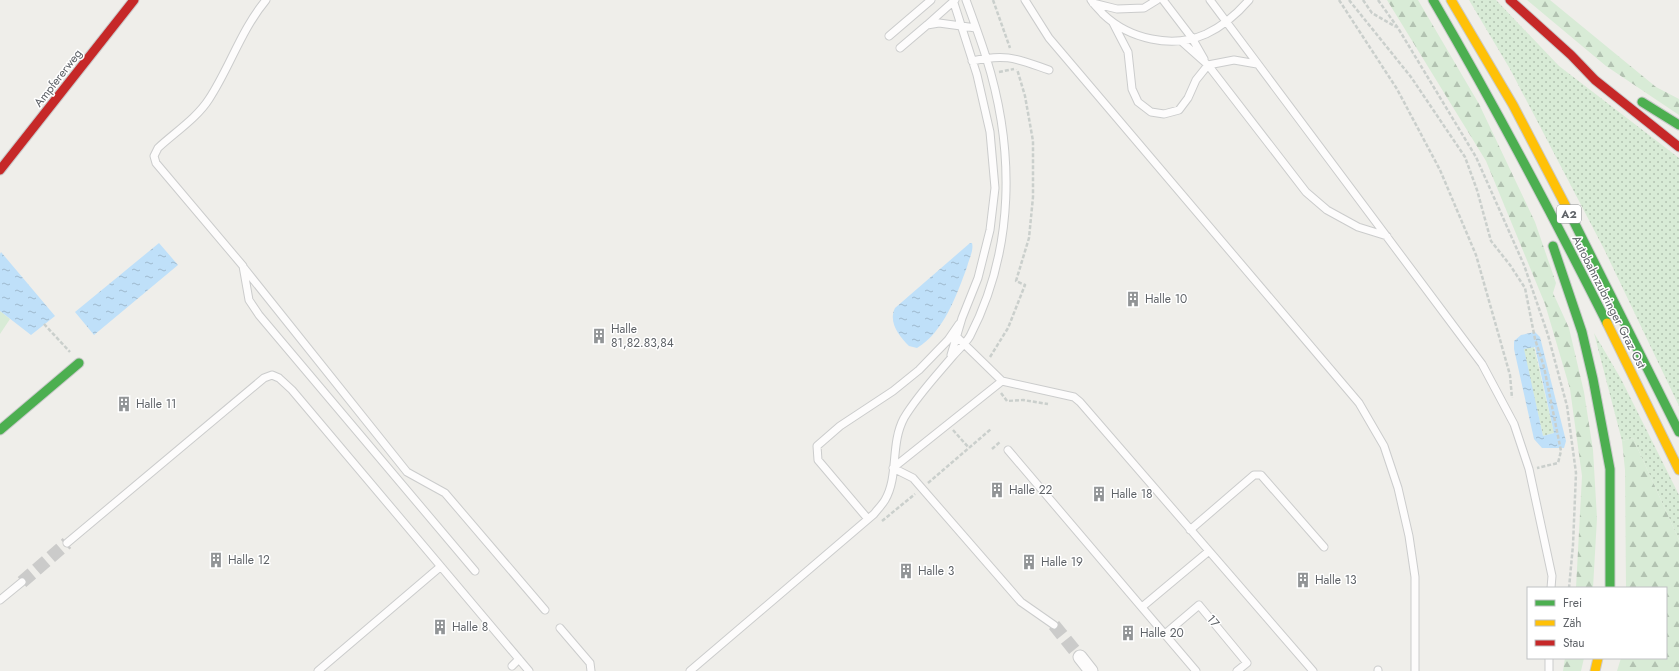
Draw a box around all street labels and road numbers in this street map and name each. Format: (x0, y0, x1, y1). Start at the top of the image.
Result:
street label: Ampfererweg (30, 45, 86, 111)
road number: A2 (1557, 205, 1581, 223)
street label: Autobahnzubringer Graz Ost (1568, 232, 1650, 372)
street label: 17 (1202, 611, 1224, 632)

